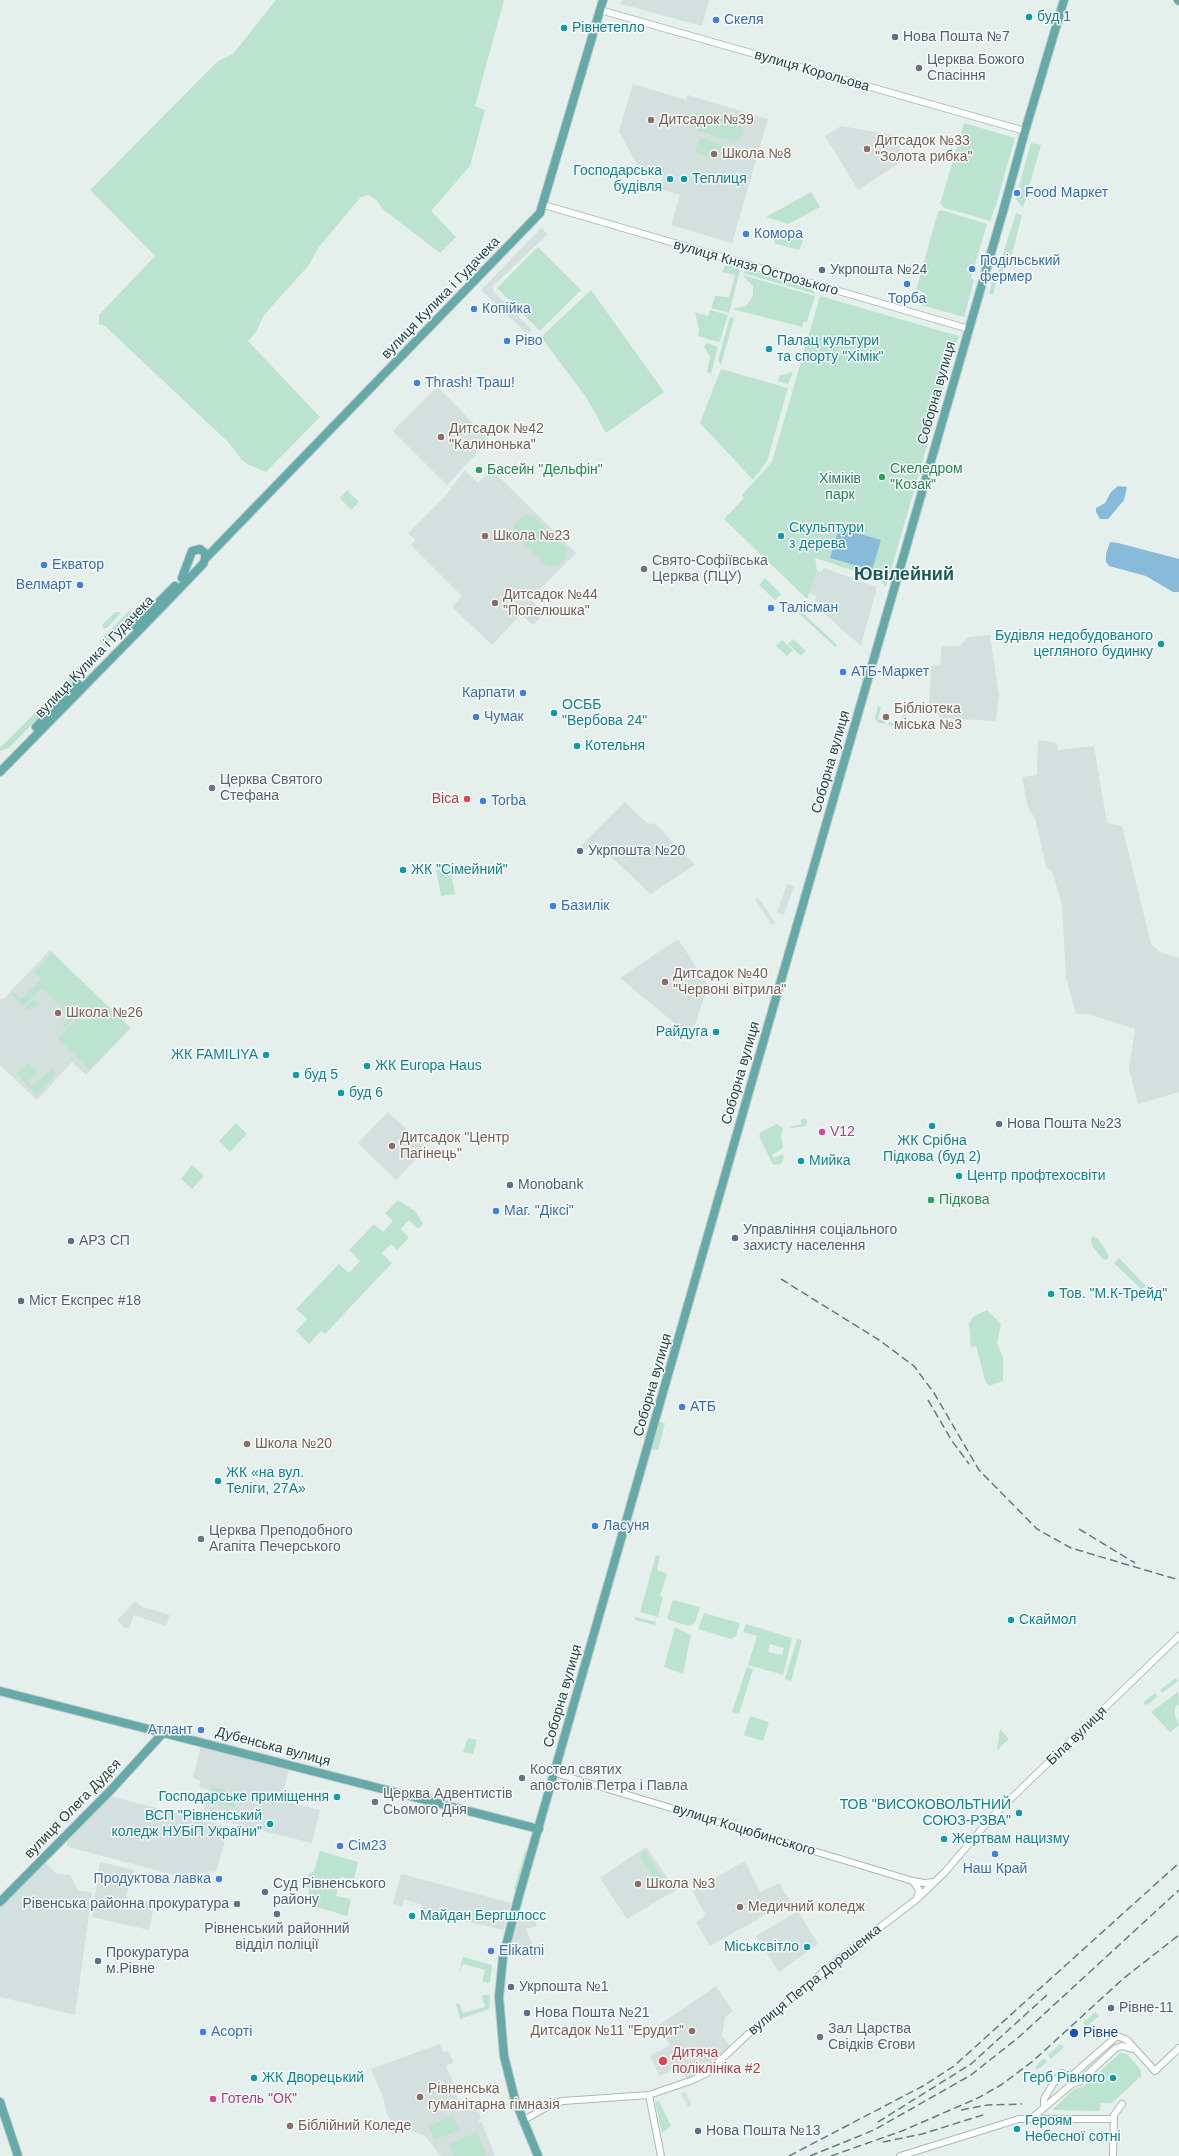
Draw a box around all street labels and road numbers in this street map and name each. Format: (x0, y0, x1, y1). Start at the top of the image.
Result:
street label: вулиця Корольова (753, 47, 871, 95)
street label: вулиця Кулика і Гудачека (378, 233, 504, 363)
street label: вулиця Князя Острозького (672, 236, 840, 300)
street label: Соборна вулиця (914, 340, 960, 446)
street label: вулиця Кулика і Гудачека (32, 592, 158, 722)
street label: Соборна вулиця (808, 709, 854, 815)
street label: Соборна вулиця (718, 1020, 764, 1126)
street label: Соборна вулиця (630, 1332, 676, 1438)
street label: Соборна вулиця (540, 1643, 586, 1749)
street label: Біла вулиця (1043, 1703, 1111, 1769)
street label: Дубенська вулиця (214, 1724, 332, 1770)
street label: вулиця Олега Дудєя (21, 1756, 125, 1862)
street label: вулиця Коцюбинського (671, 1800, 817, 1860)
street label: вулиця Петра Дорошенка (745, 1921, 885, 2039)

